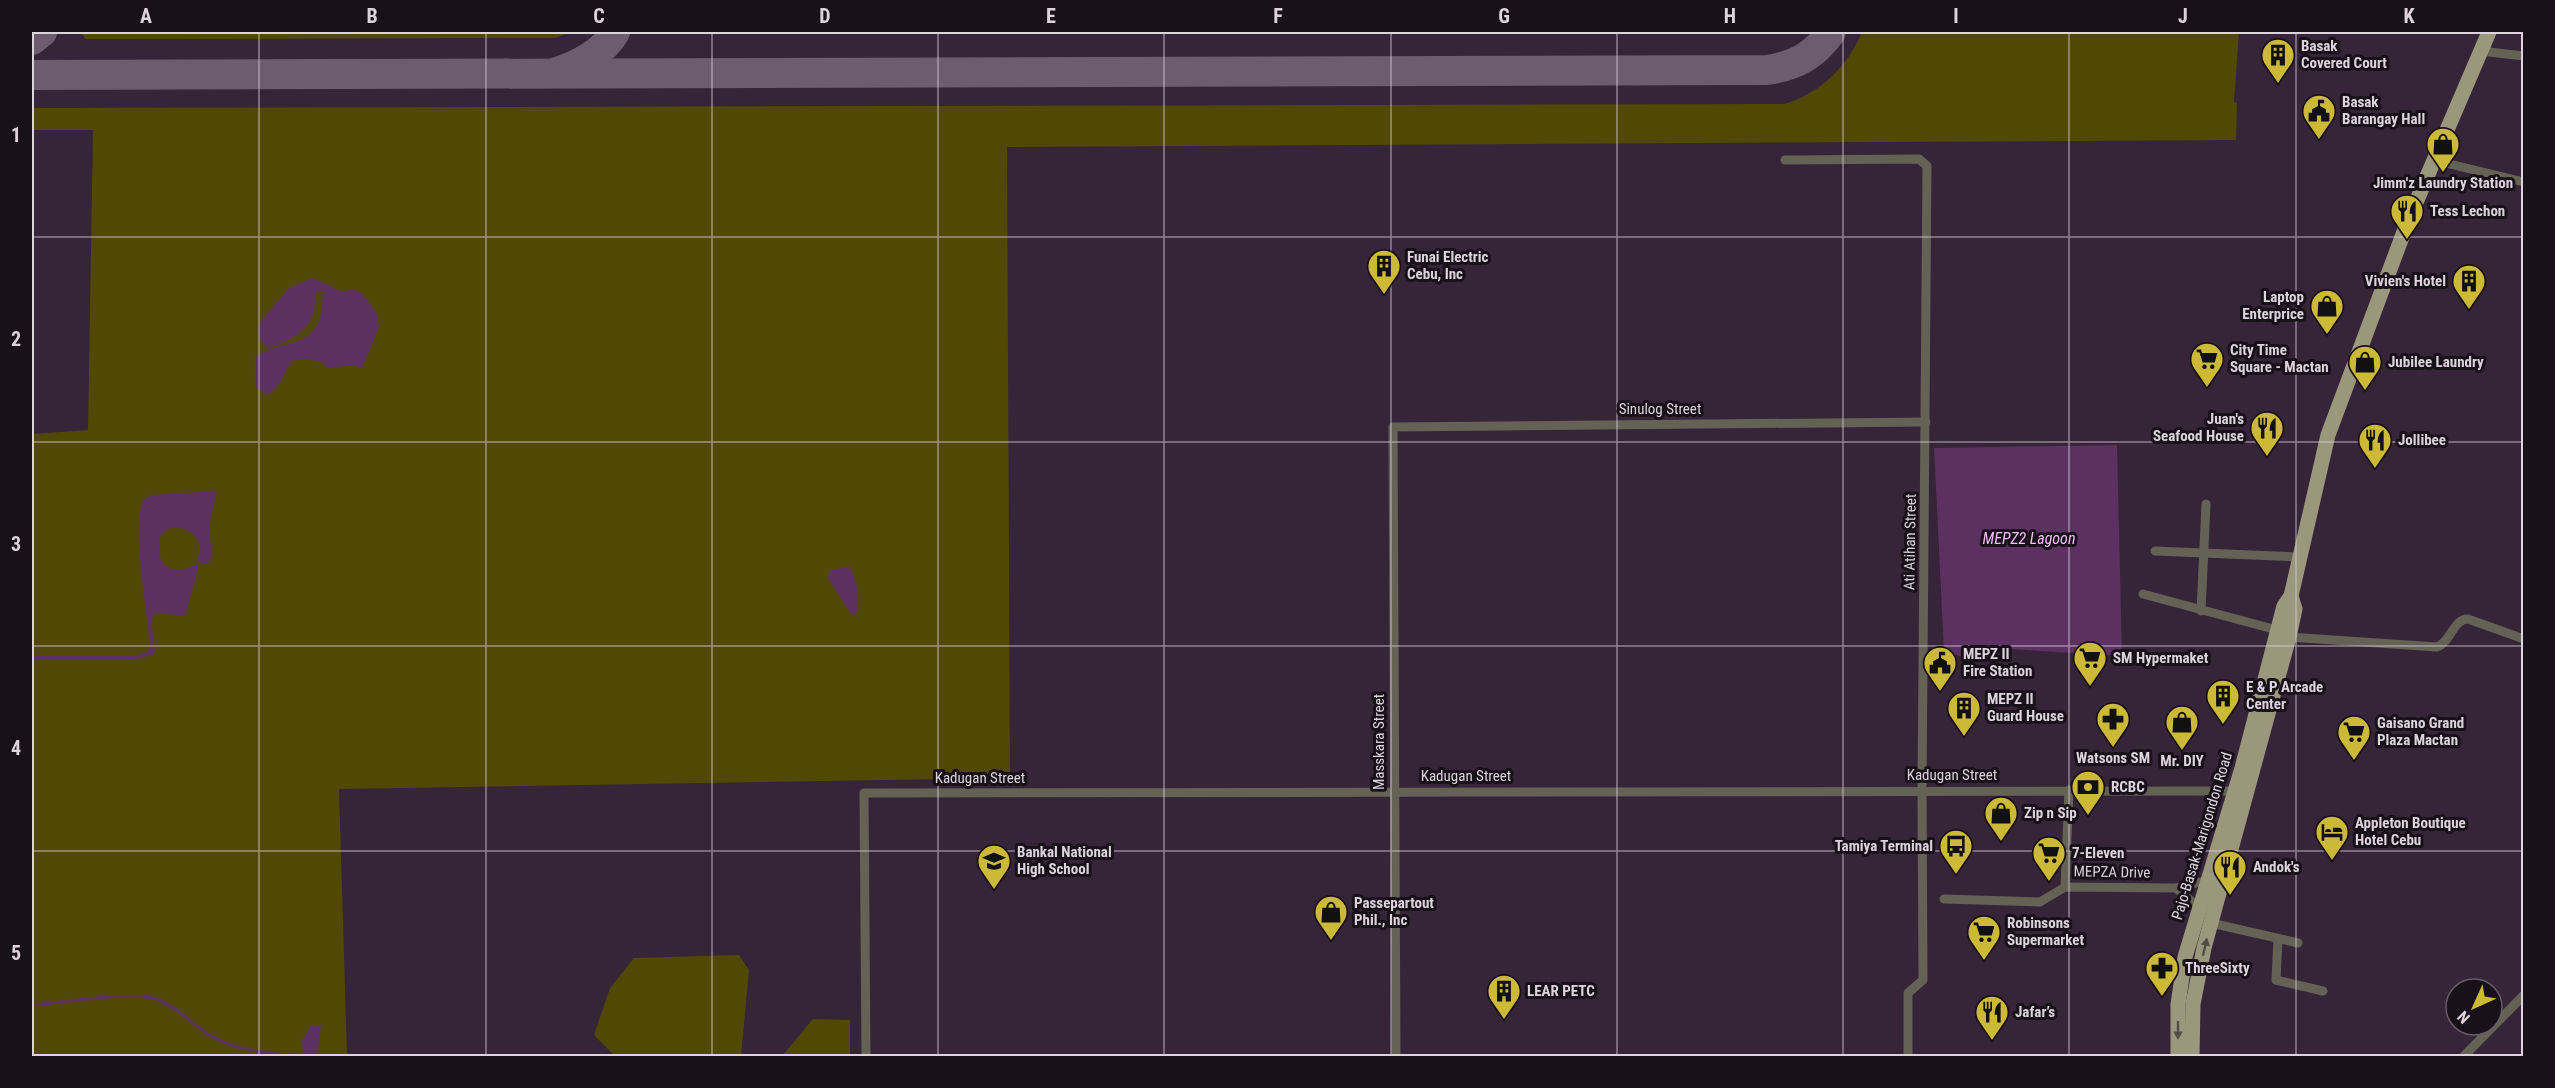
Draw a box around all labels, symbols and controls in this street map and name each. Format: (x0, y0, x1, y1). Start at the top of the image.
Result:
text: A (140, 4, 152, 28)
text: B (366, 4, 378, 28)
text: C (593, 4, 605, 28)
text: D (819, 4, 831, 28)
text: E (1046, 4, 1056, 28)
text: F (1273, 4, 1283, 28)
text: G (1498, 4, 1510, 28)
text: H (1724, 4, 1736, 28)
text: I (1953, 4, 1959, 28)
text: J (2178, 4, 2188, 28)
text: K (2403, 4, 2415, 28)
building icon: Basak Covered Court (2260, 37, 2296, 84)
place label: Basak Covered Court (2301, 37, 2387, 72)
public building icon: Basak Barangay Hall (2301, 93, 2337, 140)
place label: Basak Barangay Hall (2342, 93, 2425, 128)
text: 1 (11, 123, 21, 147)
shop icon: Jimm'z Laundry Station (2425, 126, 2461, 173)
place label: Jimm'z Laundry Station (2373, 174, 2513, 192)
restaurant icon: Tess Lechon (2389, 193, 2425, 240)
place label: Tess Lechon (2430, 202, 2505, 220)
building icon: Funai Electric Cebu, Inc (1366, 248, 1402, 295)
place label: Funai Electric Cebu, Inc (1407, 248, 1489, 283)
building icon: Vivien's Hotel (2451, 263, 2487, 310)
place label: Vivien's Hotel (2365, 272, 2446, 290)
place label: Laptop Enterprice (2242, 288, 2304, 323)
shop icon: Laptop Enterprice (2309, 288, 2345, 335)
text: 2 (11, 327, 21, 351)
supermarket icon: City Time Square - Mactan (2189, 341, 2225, 388)
place label: City Time Square - Mactan (2230, 341, 2329, 376)
shop icon: Jubilee Laundry (2347, 344, 2383, 391)
place label: Jubilee Laundry (2388, 353, 2484, 371)
street label: Sinulog Street (1619, 400, 1701, 418)
place label: Juan's Seafood House (2153, 410, 2244, 445)
restaurant icon: Juan's Seafood House (2249, 410, 2285, 457)
restaurant icon: Jollibee (2357, 422, 2393, 469)
place label: Jollibee (2398, 431, 2446, 449)
street label: Ati Atihan Street (1900, 494, 1920, 590)
water label: MEPZ2 Lagoon (1983, 529, 2075, 548)
text: 3 (11, 532, 21, 556)
supermarket icon: SM Hypermaket (2072, 640, 2108, 687)
public building icon: MEPZ II Fire Station (1922, 645, 1958, 692)
place label: MEPZ II Fire Station (1963, 645, 2032, 680)
place label: SM Hypermaket (2113, 649, 2209, 667)
building icon: E & P Arcade Center (2205, 678, 2241, 725)
place label: E & P Arcade Center (2246, 678, 2323, 713)
building icon: MEPZ II Guard House (1946, 690, 1982, 737)
place label: MEPZ II Guard House (1987, 690, 2064, 725)
street label: Masskara Street (1370, 694, 1388, 790)
pharmacy icon: Watsons SM (2095, 701, 2131, 748)
shop icon: Mr. DIY (2164, 704, 2200, 751)
supermarket icon: Gaisano Grand Plaza Mactan (2336, 714, 2372, 761)
place label: Gaisano Grand Plaza Mactan (2377, 714, 2464, 749)
text: 4 (11, 736, 21, 760)
place label: Watsons SM (2076, 749, 2150, 767)
street label: Pajo-Basak-Marigondon Road (2168, 750, 2236, 922)
place label: Mr. DIY (2160, 752, 2205, 770)
street label: Kadugan Street (1907, 766, 1997, 784)
street label: Kadugan Street (1421, 767, 1511, 785)
street label: Kadugan Street (935, 769, 1025, 787)
bank icon: RCBC (2070, 769, 2106, 816)
place label: RCBC (2111, 778, 2145, 796)
shop icon: Zip n Sip (1983, 795, 2019, 842)
place label: Zip n Sip (2024, 804, 2077, 822)
hotel icon: Appleton Boutique Hotel Cebu (2314, 814, 2350, 861)
place label: Appleton Boutique Hotel Cebu (2355, 814, 2466, 849)
bus stop icon: Tamiya Terminal (1938, 828, 1974, 875)
supermarket icon: 7-Eleven (2031, 835, 2067, 882)
place label: Tamiya Terminal (1835, 837, 1933, 855)
school or university icon: Bankal National High School (976, 843, 1012, 890)
place label: Bankal National High School (1017, 843, 1112, 878)
place label: 7-Eleven (2072, 844, 2124, 862)
restaurant icon: Andok's (2212, 849, 2248, 896)
place label: Andok's (2253, 858, 2300, 876)
street label: MEPZA Drive (2073, 862, 2151, 882)
shop icon: Passepartout Phil., Inc (1313, 894, 1349, 941)
place label: Passepartout Phil., Inc (1354, 894, 1434, 929)
supermarket icon: Robinsons Supermarket (1966, 914, 2002, 961)
place label: Robinsons Supermarket (2007, 914, 2084, 949)
one-way arrow (2200, 938, 2210, 956)
text: 5 (11, 941, 21, 965)
pharmacy icon: ThreeSixty (2144, 950, 2180, 997)
place label: ThreeSixty (2185, 959, 2250, 977)
building icon: LEAR PETC (1486, 973, 1522, 1020)
north arrow (2444, 977, 2504, 1037)
place label: LEAR PETC (1527, 982, 1595, 1000)
restaurant icon: Jafar’s (1974, 994, 2010, 1041)
place label: Jafar’s (2015, 1003, 2055, 1021)
text: N (2454, 1007, 2474, 1027)
one-way arrow (2173, 1021, 2183, 1040)

